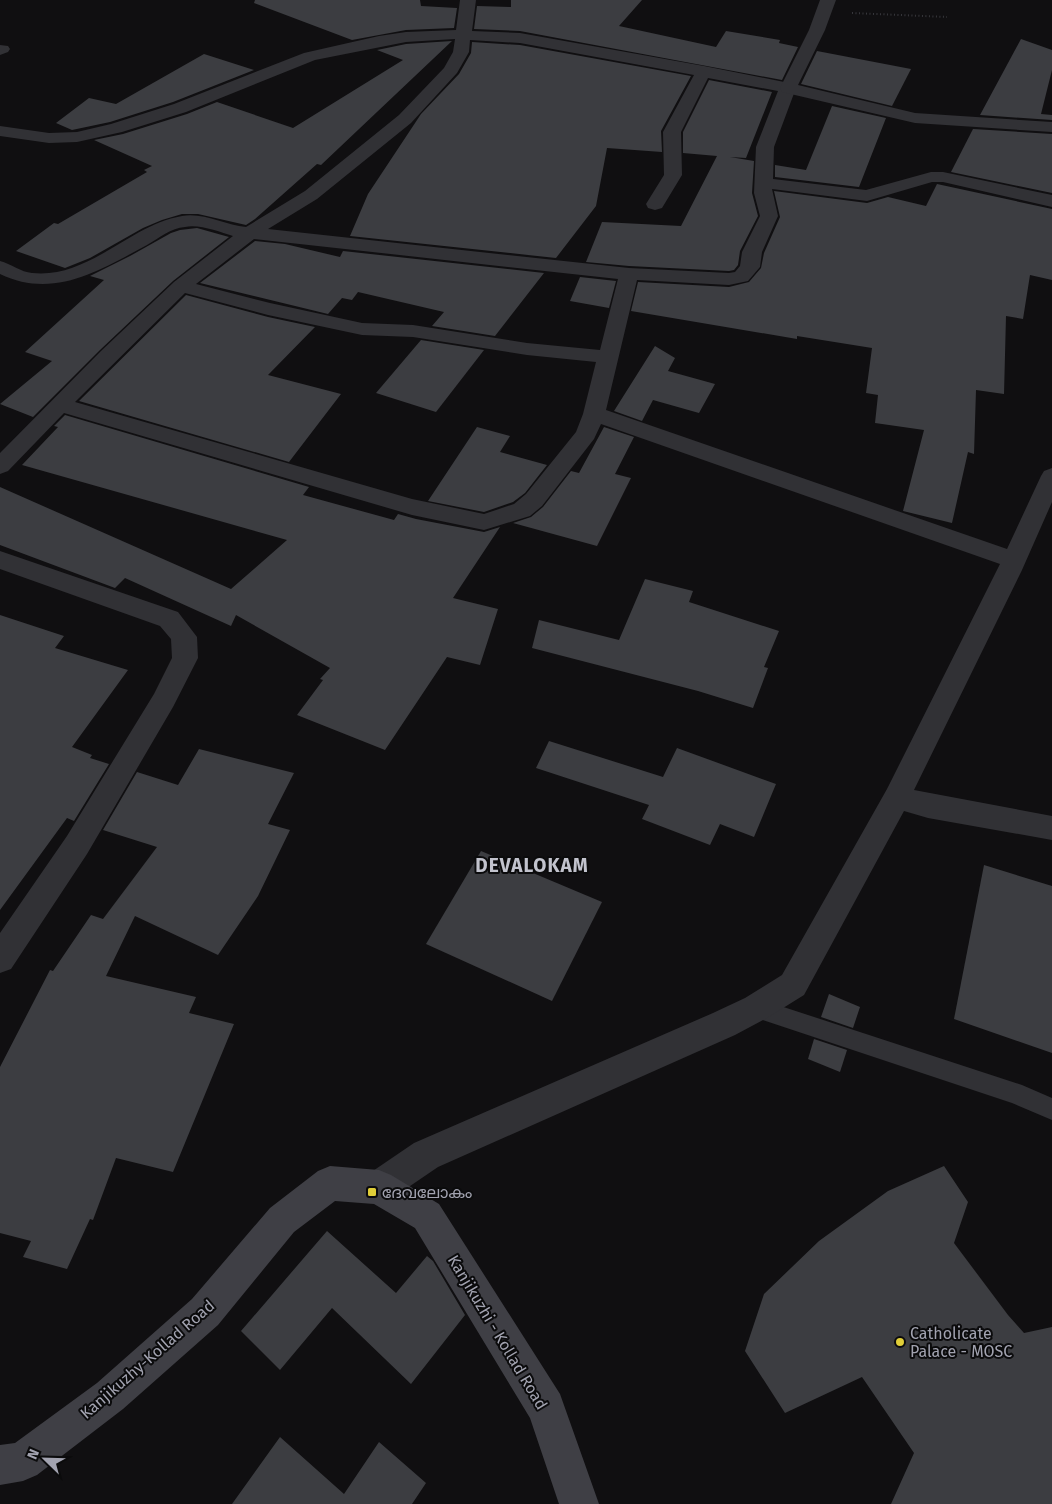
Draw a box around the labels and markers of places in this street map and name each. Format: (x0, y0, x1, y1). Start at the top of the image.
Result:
place label: ദേവലോകം (382, 1183, 472, 1202)
marker: ദേവലോകം (366, 1186, 378, 1198)
place label: Catholicate Palace - MOSC (910, 1324, 1012, 1361)
marker: Catholicate Palace - MOSC (894, 1336, 906, 1348)

